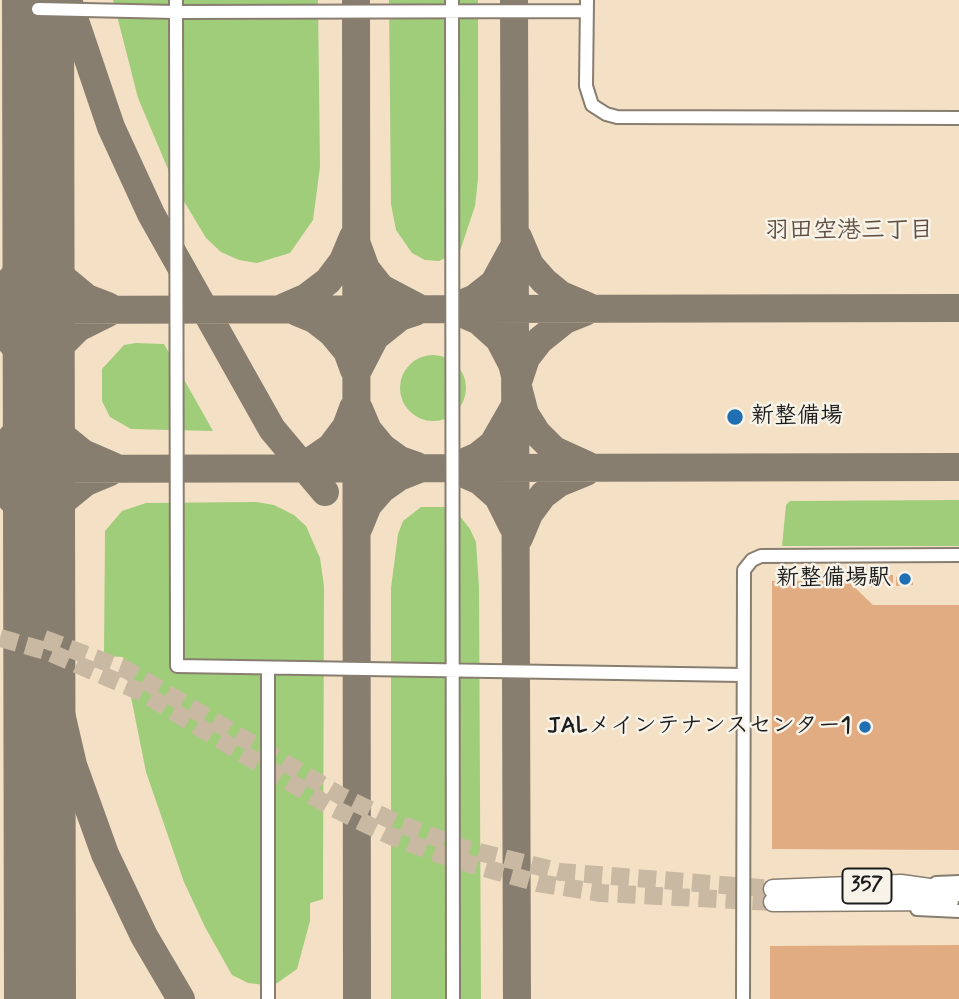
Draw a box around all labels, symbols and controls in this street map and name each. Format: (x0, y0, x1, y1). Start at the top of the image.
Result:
district label: 羽田空港三丁目 (765, 218, 933, 246)
place label: 新整備場 (751, 403, 843, 431)
marker: 新整備場 (725, 407, 745, 427)
place label: 新整備場駅 (776, 565, 891, 593)
marker: 新整備場駅 (897, 571, 913, 587)
place label: JALメインテナンスセンター1 (547, 713, 851, 741)
marker: JALメインテナンスセンター1 (857, 719, 873, 735)
road number: 357 (842, 868, 892, 903)

